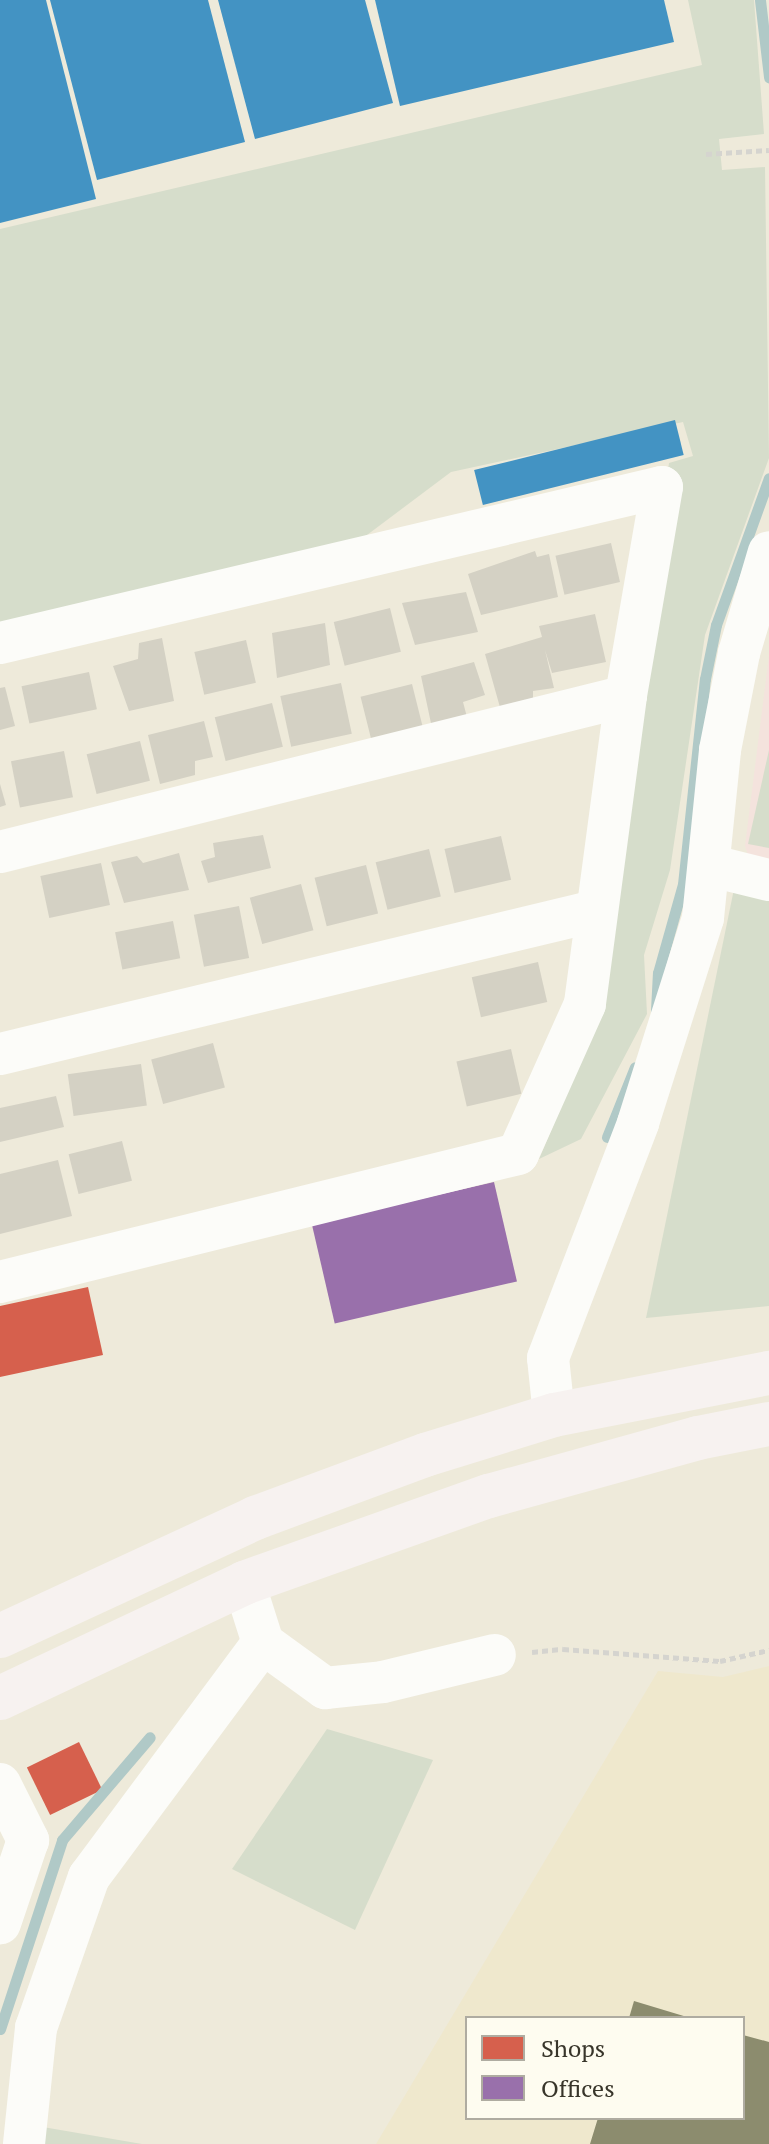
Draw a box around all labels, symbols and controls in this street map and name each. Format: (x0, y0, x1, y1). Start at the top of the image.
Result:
legend (465, 2016, 745, 2120)
text: Shops (541, 2032, 605, 2064)
text: Offices (541, 2072, 615, 2104)

